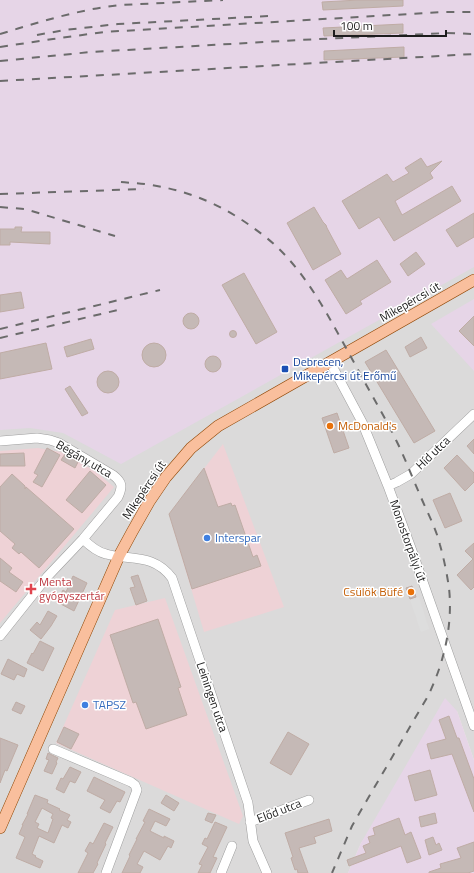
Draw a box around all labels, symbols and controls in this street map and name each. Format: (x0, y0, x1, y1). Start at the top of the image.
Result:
scale bar (334, 12, 446, 38)
text: 100 m (340, 16, 373, 35)
street label: Mikepércsi út (376, 276, 444, 327)
place label: Debrecen, Mikepércsi út Erőmű (293, 352, 397, 385)
marker: Debrecen, Mikepércsi út Erőmű (280, 364, 290, 374)
place label: McDonald's (338, 416, 397, 435)
marker: McDonald's (325, 421, 335, 431)
street label: Híd utca (411, 431, 454, 474)
street label: Bégány utca (53, 435, 116, 482)
street label: Mikepércsi út (117, 456, 171, 523)
street label: Monostorpályi út (385, 497, 432, 585)
place label: Interspar (215, 528, 261, 547)
marker: Interspar (202, 533, 212, 543)
place label: Menta gyógyszertár (39, 572, 105, 605)
place label: Csülök Büfé (343, 582, 403, 601)
marker: Menta gyógyszertár (26, 584, 36, 594)
marker: Csülök Büfé (406, 587, 416, 597)
street label: Leiningen utca (192, 659, 233, 734)
place label: TAPSZ (93, 695, 126, 714)
marker: TAPSZ (80, 700, 90, 710)
street label: Előd utca (254, 793, 304, 828)

